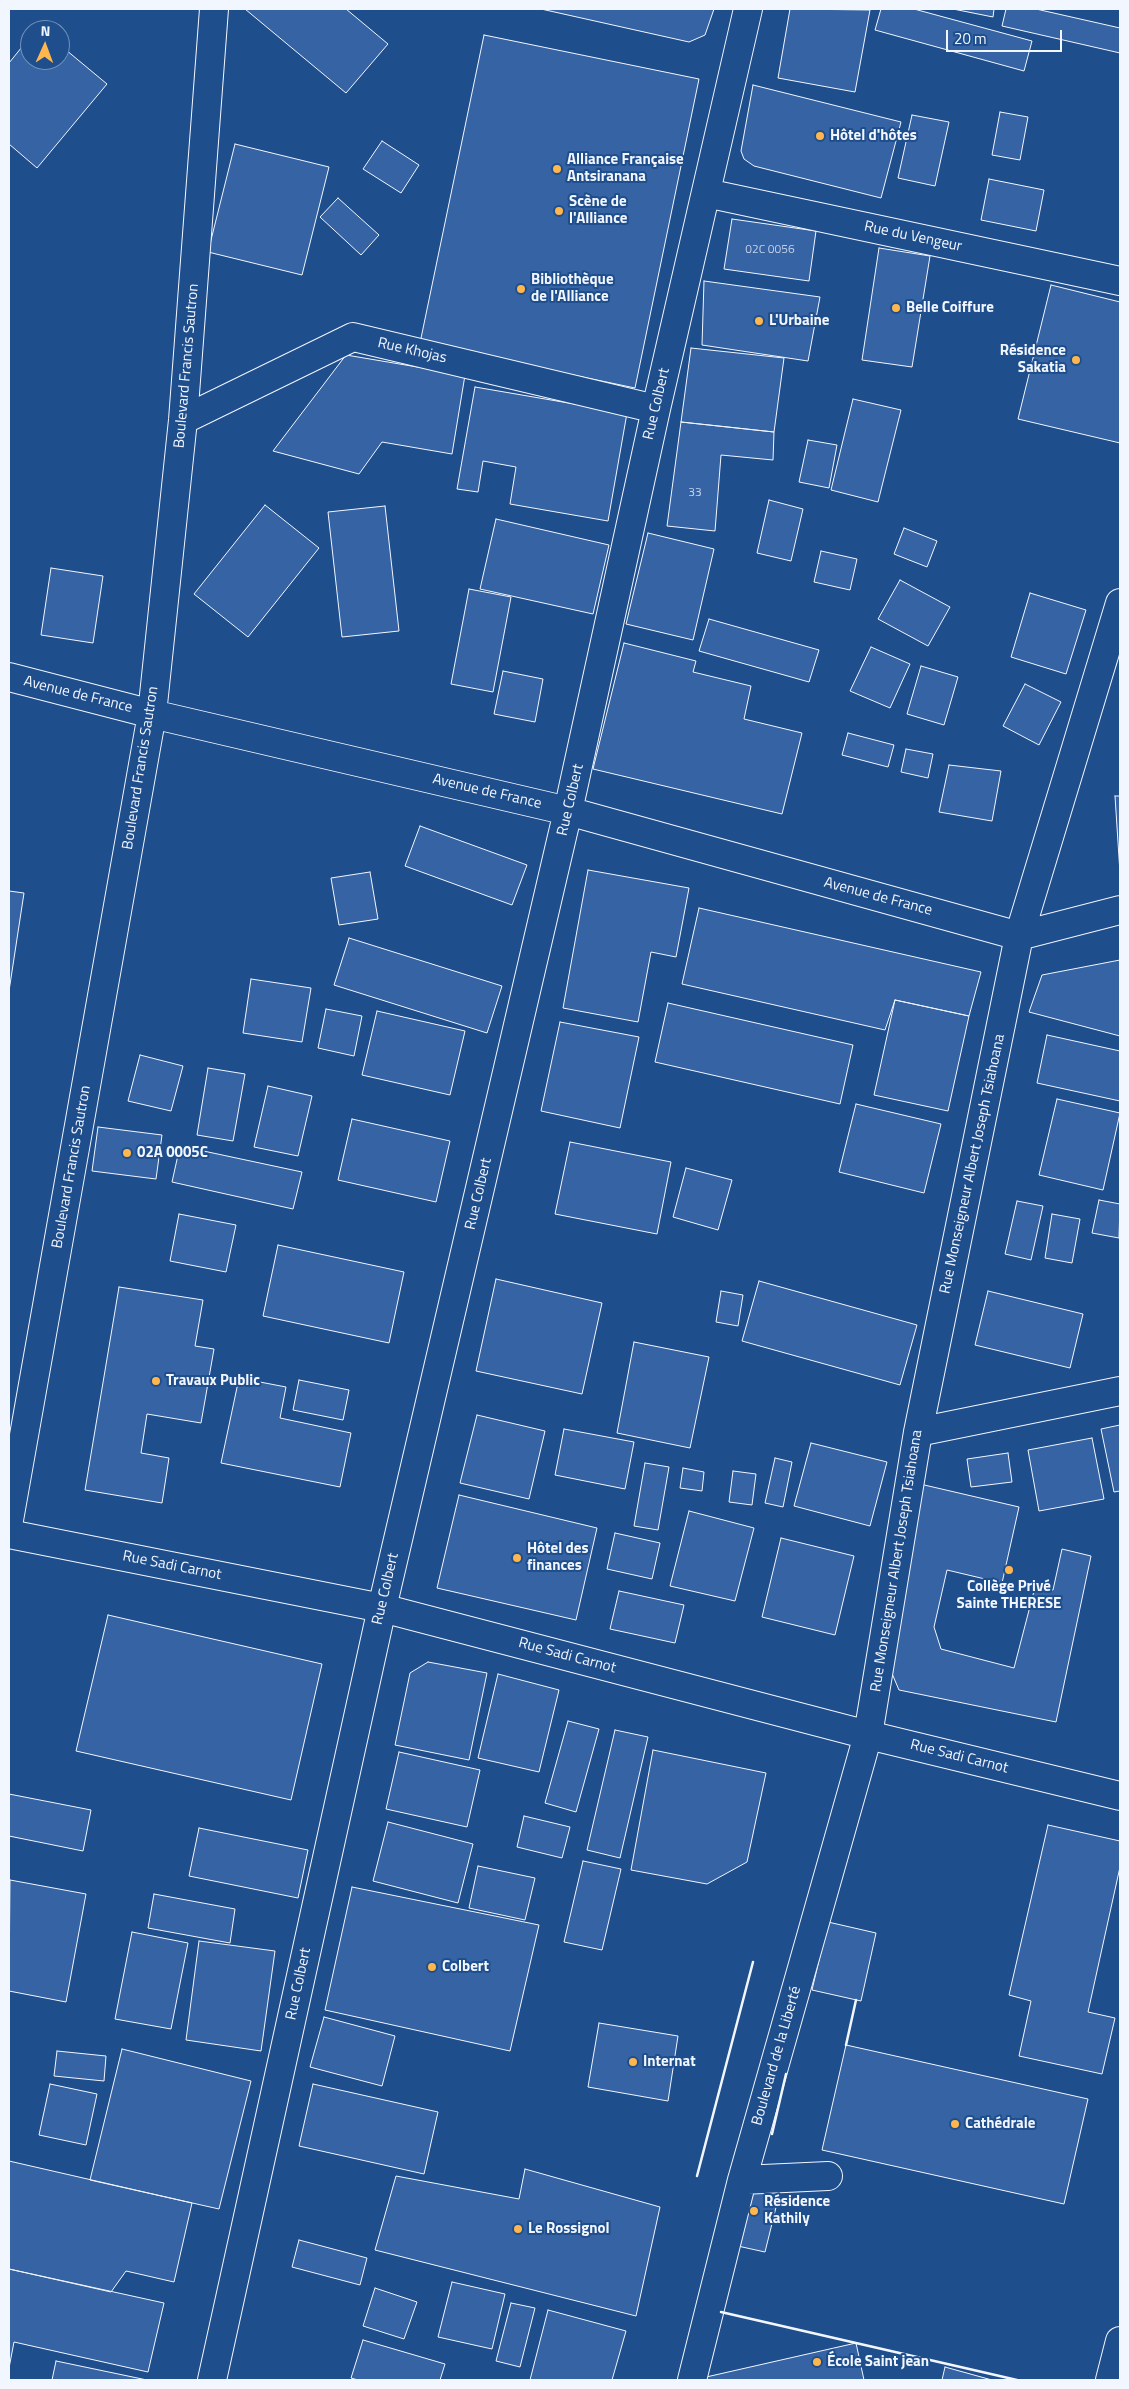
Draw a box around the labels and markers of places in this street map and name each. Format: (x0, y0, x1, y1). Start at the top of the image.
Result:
place label: Hôtel d'hôtes (830, 127, 917, 145)
marker: Hôtel d'hôtes (814, 130, 826, 142)
place label: Alliance Française Antsiranana (567, 151, 684, 186)
marker: Alliance Française Antsiranana (551, 163, 563, 175)
place label: Scène de l'Alliance (569, 193, 627, 228)
marker: Scène de l'Alliance (553, 205, 565, 217)
place label: Bibliothèque de l'Alliance (531, 271, 614, 306)
marker: Bibliothèque de l'Alliance (515, 283, 527, 295)
place label: Belle Coiffure (906, 299, 994, 317)
marker: Belle Coiffure (890, 302, 902, 314)
place label: L'Urbaine (769, 312, 829, 330)
marker: L'Urbaine (753, 315, 765, 327)
place label: Résidence Sakatia (1000, 342, 1066, 377)
marker: Résidence Sakatia (1070, 354, 1082, 366)
place label: 02A 0005C (137, 1144, 208, 1162)
marker: 02A 0005C (121, 1147, 133, 1159)
place label: Travaux Public (166, 1372, 260, 1390)
marker: Travaux Public (150, 1375, 162, 1387)
place label: Hôtel des finances (527, 1540, 588, 1575)
marker: Hôtel des finances (511, 1552, 523, 1564)
marker: Collège Privé Sainte THERESE (1003, 1564, 1015, 1576)
place label: Collège Privé Sainte THERESE (957, 1578, 1061, 1613)
place label: Colbert (442, 1958, 489, 1976)
marker: Colbert (426, 1961, 438, 1973)
place label: Internat (643, 2053, 696, 2071)
marker: Internat (627, 2056, 639, 2068)
place label: Cathédrale (965, 2115, 1035, 2133)
marker: Cathédrale (949, 2118, 961, 2130)
place label: Résidence Kathily (764, 2193, 830, 2228)
marker: Résidence Kathily (748, 2205, 760, 2217)
place label: Le Rossignol (528, 2220, 610, 2238)
marker: Le Rossignol (512, 2223, 524, 2235)
place label: École Saint jean (827, 2353, 929, 2371)
marker: École Saint jean (811, 2356, 823, 2368)

